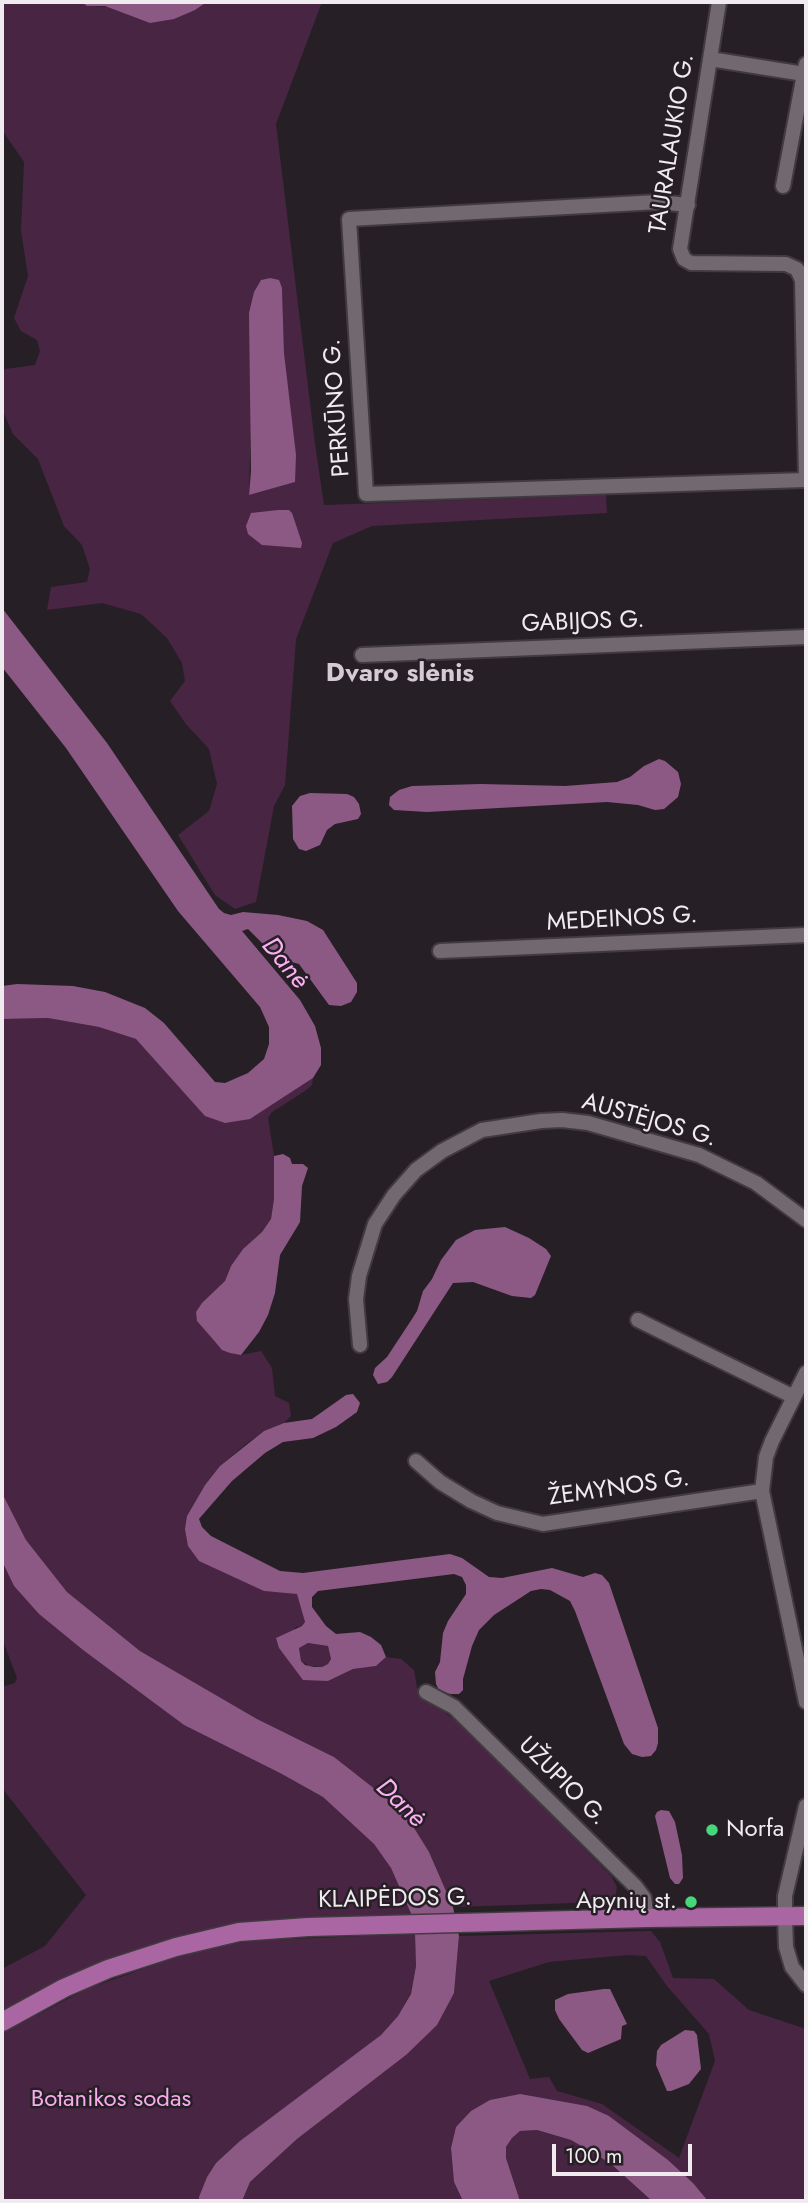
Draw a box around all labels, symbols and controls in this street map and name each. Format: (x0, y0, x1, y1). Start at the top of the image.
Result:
street label: TAURALAUKIO G. (645, 52, 701, 236)
street label: PERKŪNO G. (319, 338, 357, 478)
street label: GABIJOS G. (521, 606, 645, 640)
district label: Dvaro slėnis (326, 659, 474, 691)
street label: MEDEINOS G. (546, 902, 698, 938)
water label: Danė (254, 932, 314, 996)
street label: AUSTĖJOS G. (578, 1088, 720, 1154)
street label: ŽEMYNOS G. (547, 1465, 691, 1513)
street label: UŽUPIO G. (512, 1732, 612, 1832)
water label: Danė (368, 1773, 432, 1835)
place label: Norfa (726, 1816, 784, 1844)
marker: Norfa (704, 1822, 720, 1838)
street label: KLAIPĖDOS G. (318, 1884, 472, 1916)
place label: Apynių st. (576, 1888, 677, 1916)
marker: Apynių st. (683, 1894, 699, 1910)
park label: Botanikos sodas (31, 2086, 191, 2114)
scale bar (556, 2130, 696, 2174)
text: 100 m (565, 2141, 622, 2171)

